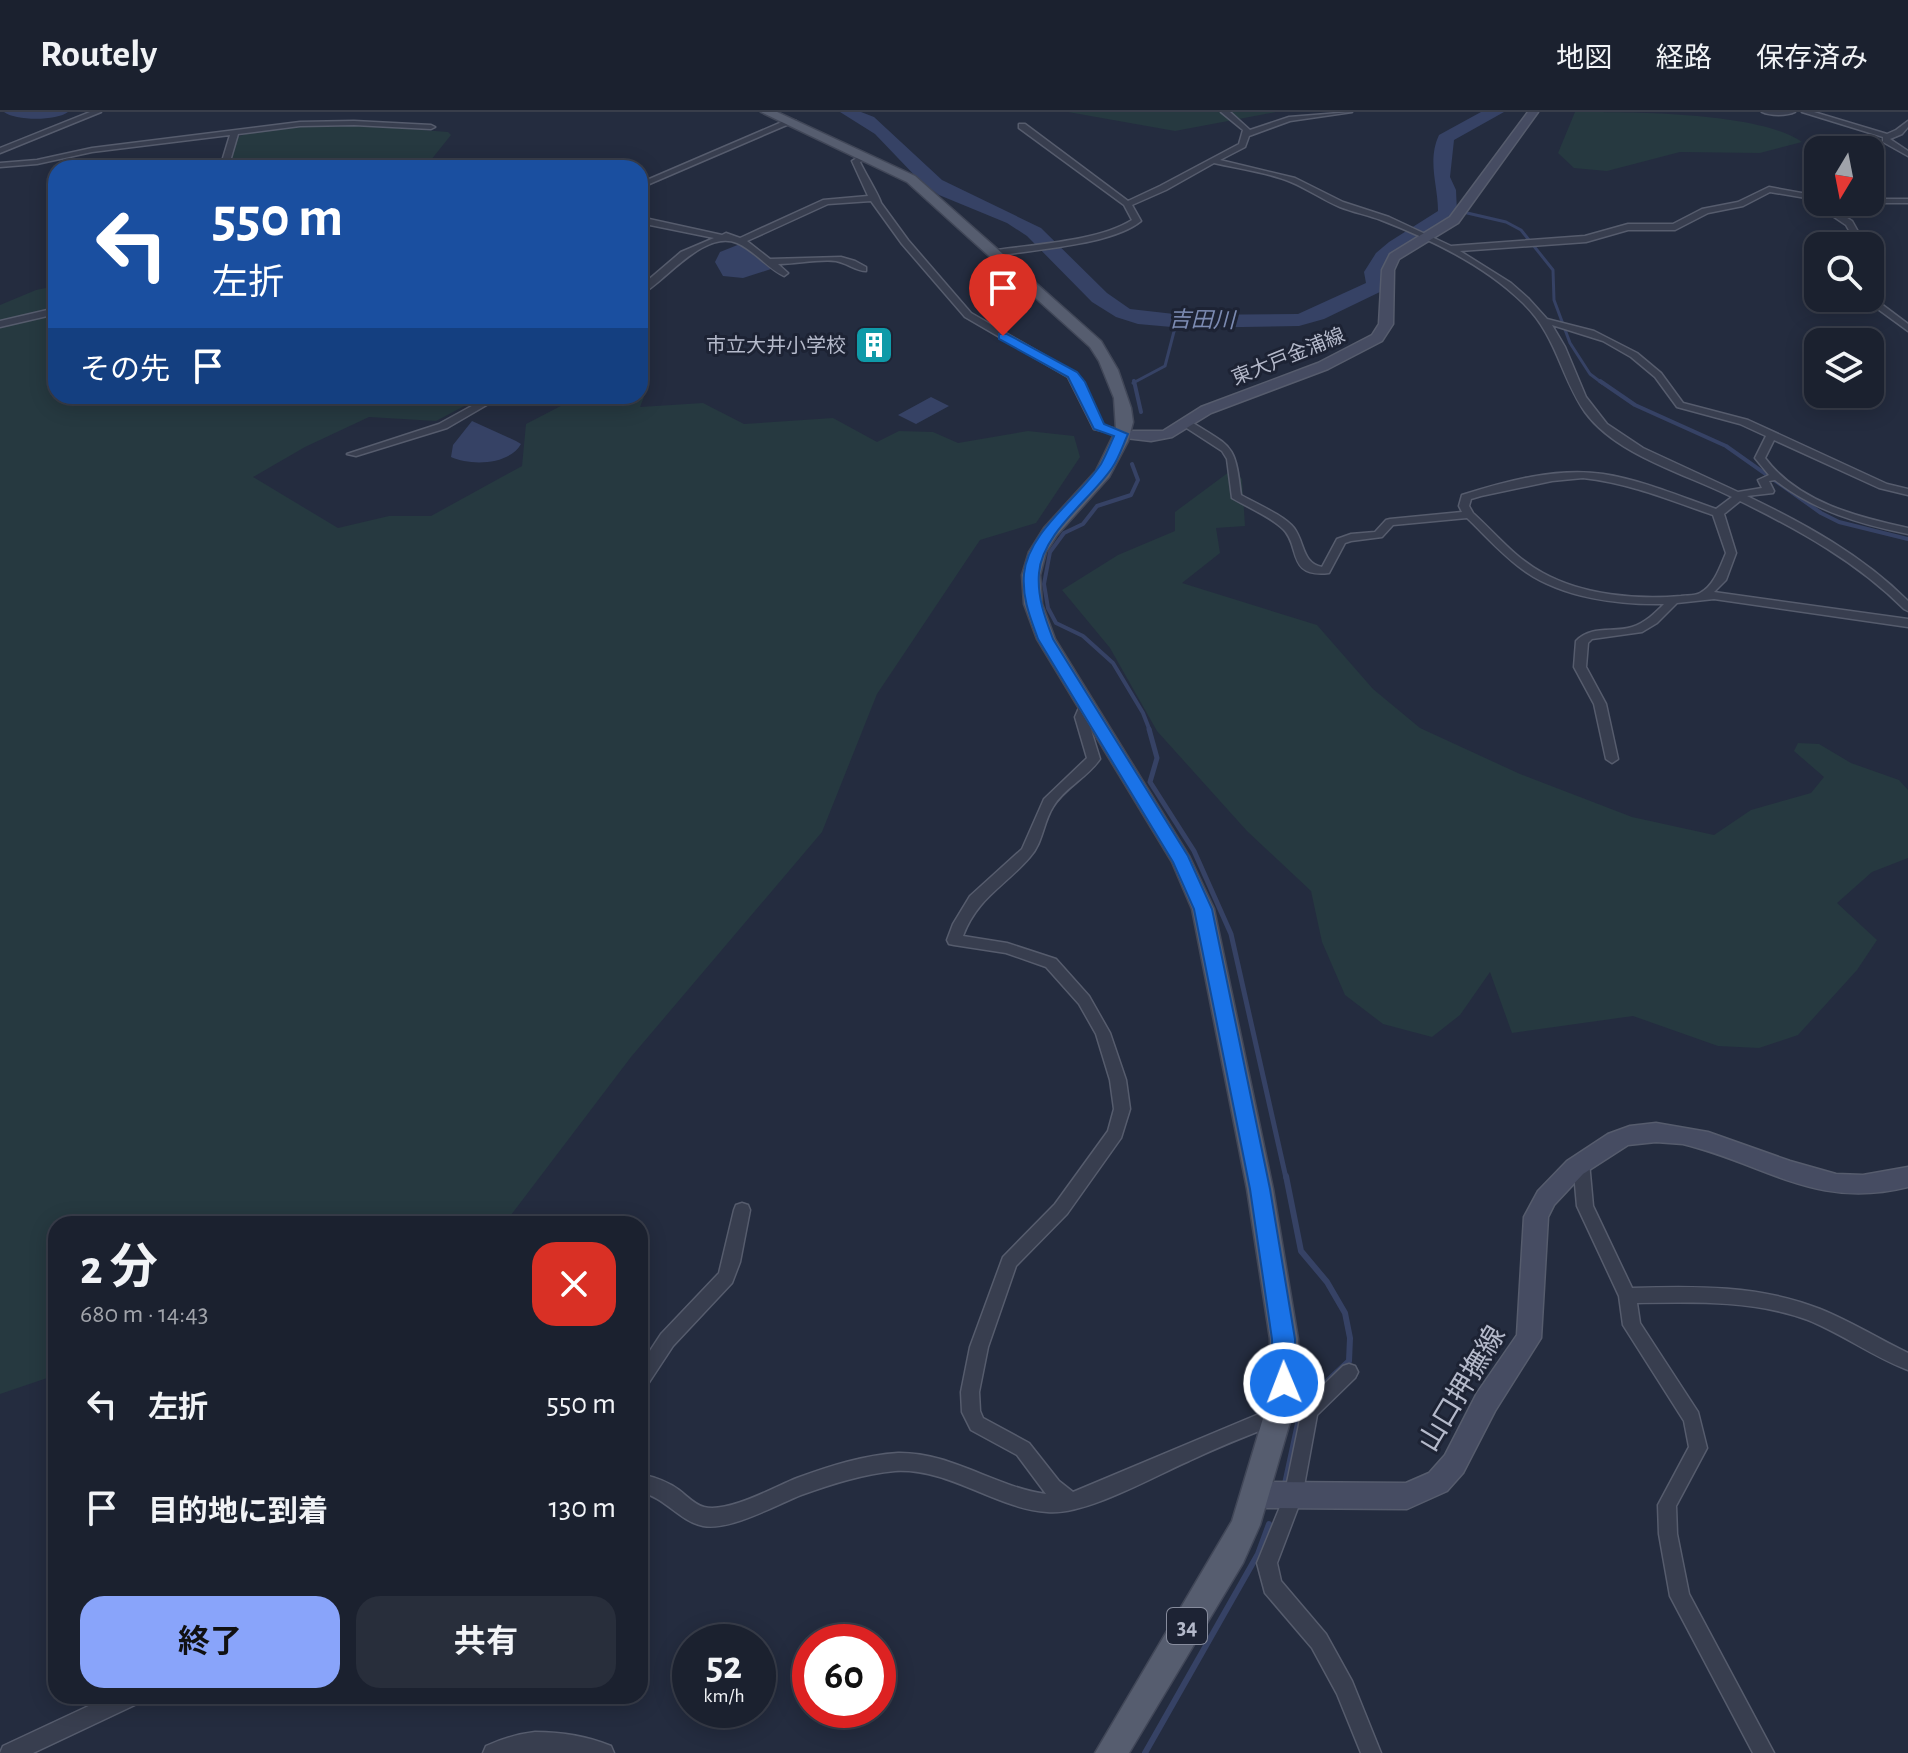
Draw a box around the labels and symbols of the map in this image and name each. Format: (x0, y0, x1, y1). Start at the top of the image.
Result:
north arrow (1804, 136, 1884, 216)
pin (969, 254, 1037, 336)
water label: 吉田川 (1169, 307, 1237, 332)
street label: 東大戸金浦線 (1228, 323, 1348, 389)
building icon: 市立大井小学校 (853, 324, 895, 366)
place label: 市立大井小学校 (706, 335, 846, 356)
street label: 山口押撫線 (1413, 1321, 1511, 1456)
position arrow (1242, 1341, 1326, 1425)
road number: 34 (1167, 1608, 1207, 1644)
speed limit sign: 60 (792, 1624, 896, 1728)

